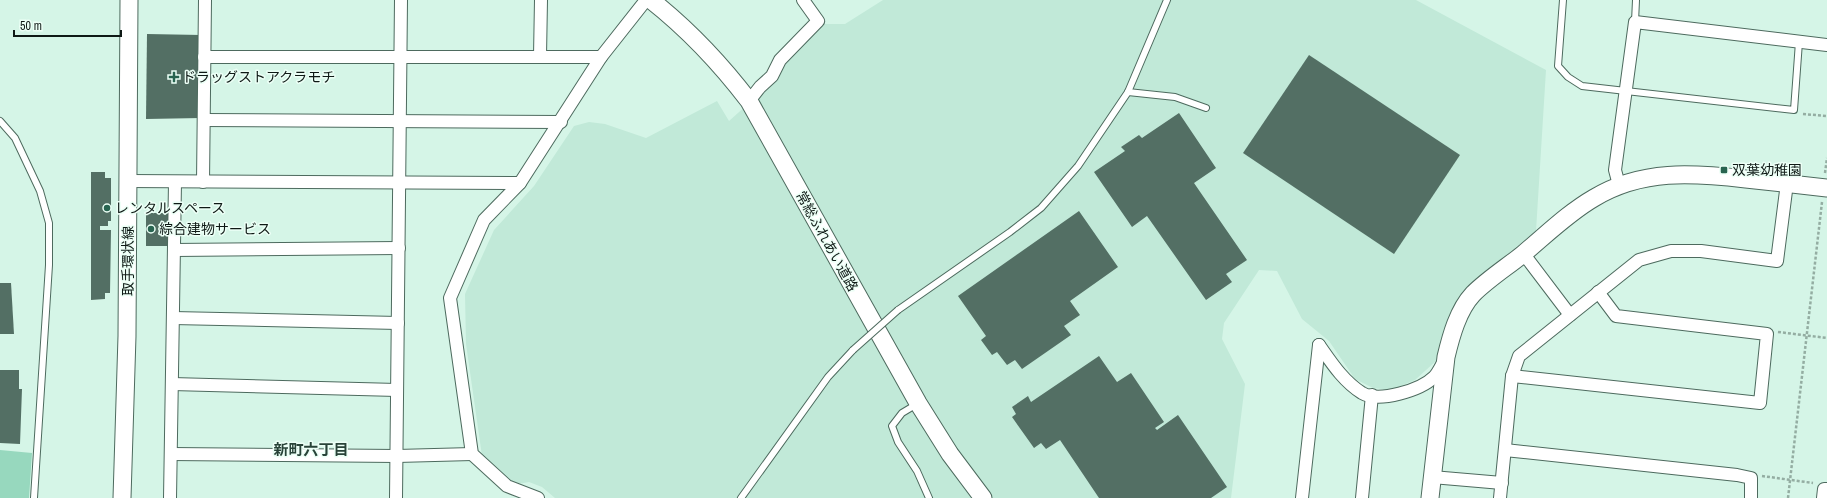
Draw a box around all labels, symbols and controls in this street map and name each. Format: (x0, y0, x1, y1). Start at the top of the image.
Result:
scale bar (14, 12, 121, 38)
text: 50 m (20, 18, 42, 34)
place label: ドラッグストアクラモチ (182, 68, 335, 86)
marker: ドラッグストアクラモチ (169, 72, 179, 82)
place label: 双葉幼稚園 (1732, 161, 1802, 179)
marker: 双葉幼稚園 (1719, 165, 1729, 175)
street label: 常総ふれあい道路 (792, 188, 862, 294)
place label: レンタルスペース (115, 199, 225, 217)
marker: レンタルスペース (102, 203, 112, 213)
place label: 綜合建物サービス (159, 220, 271, 238)
marker: 綜合建物サービス (146, 224, 156, 234)
street label: 取手環状線 (119, 226, 137, 296)
district label: 新町六丁目 (273, 439, 349, 460)

